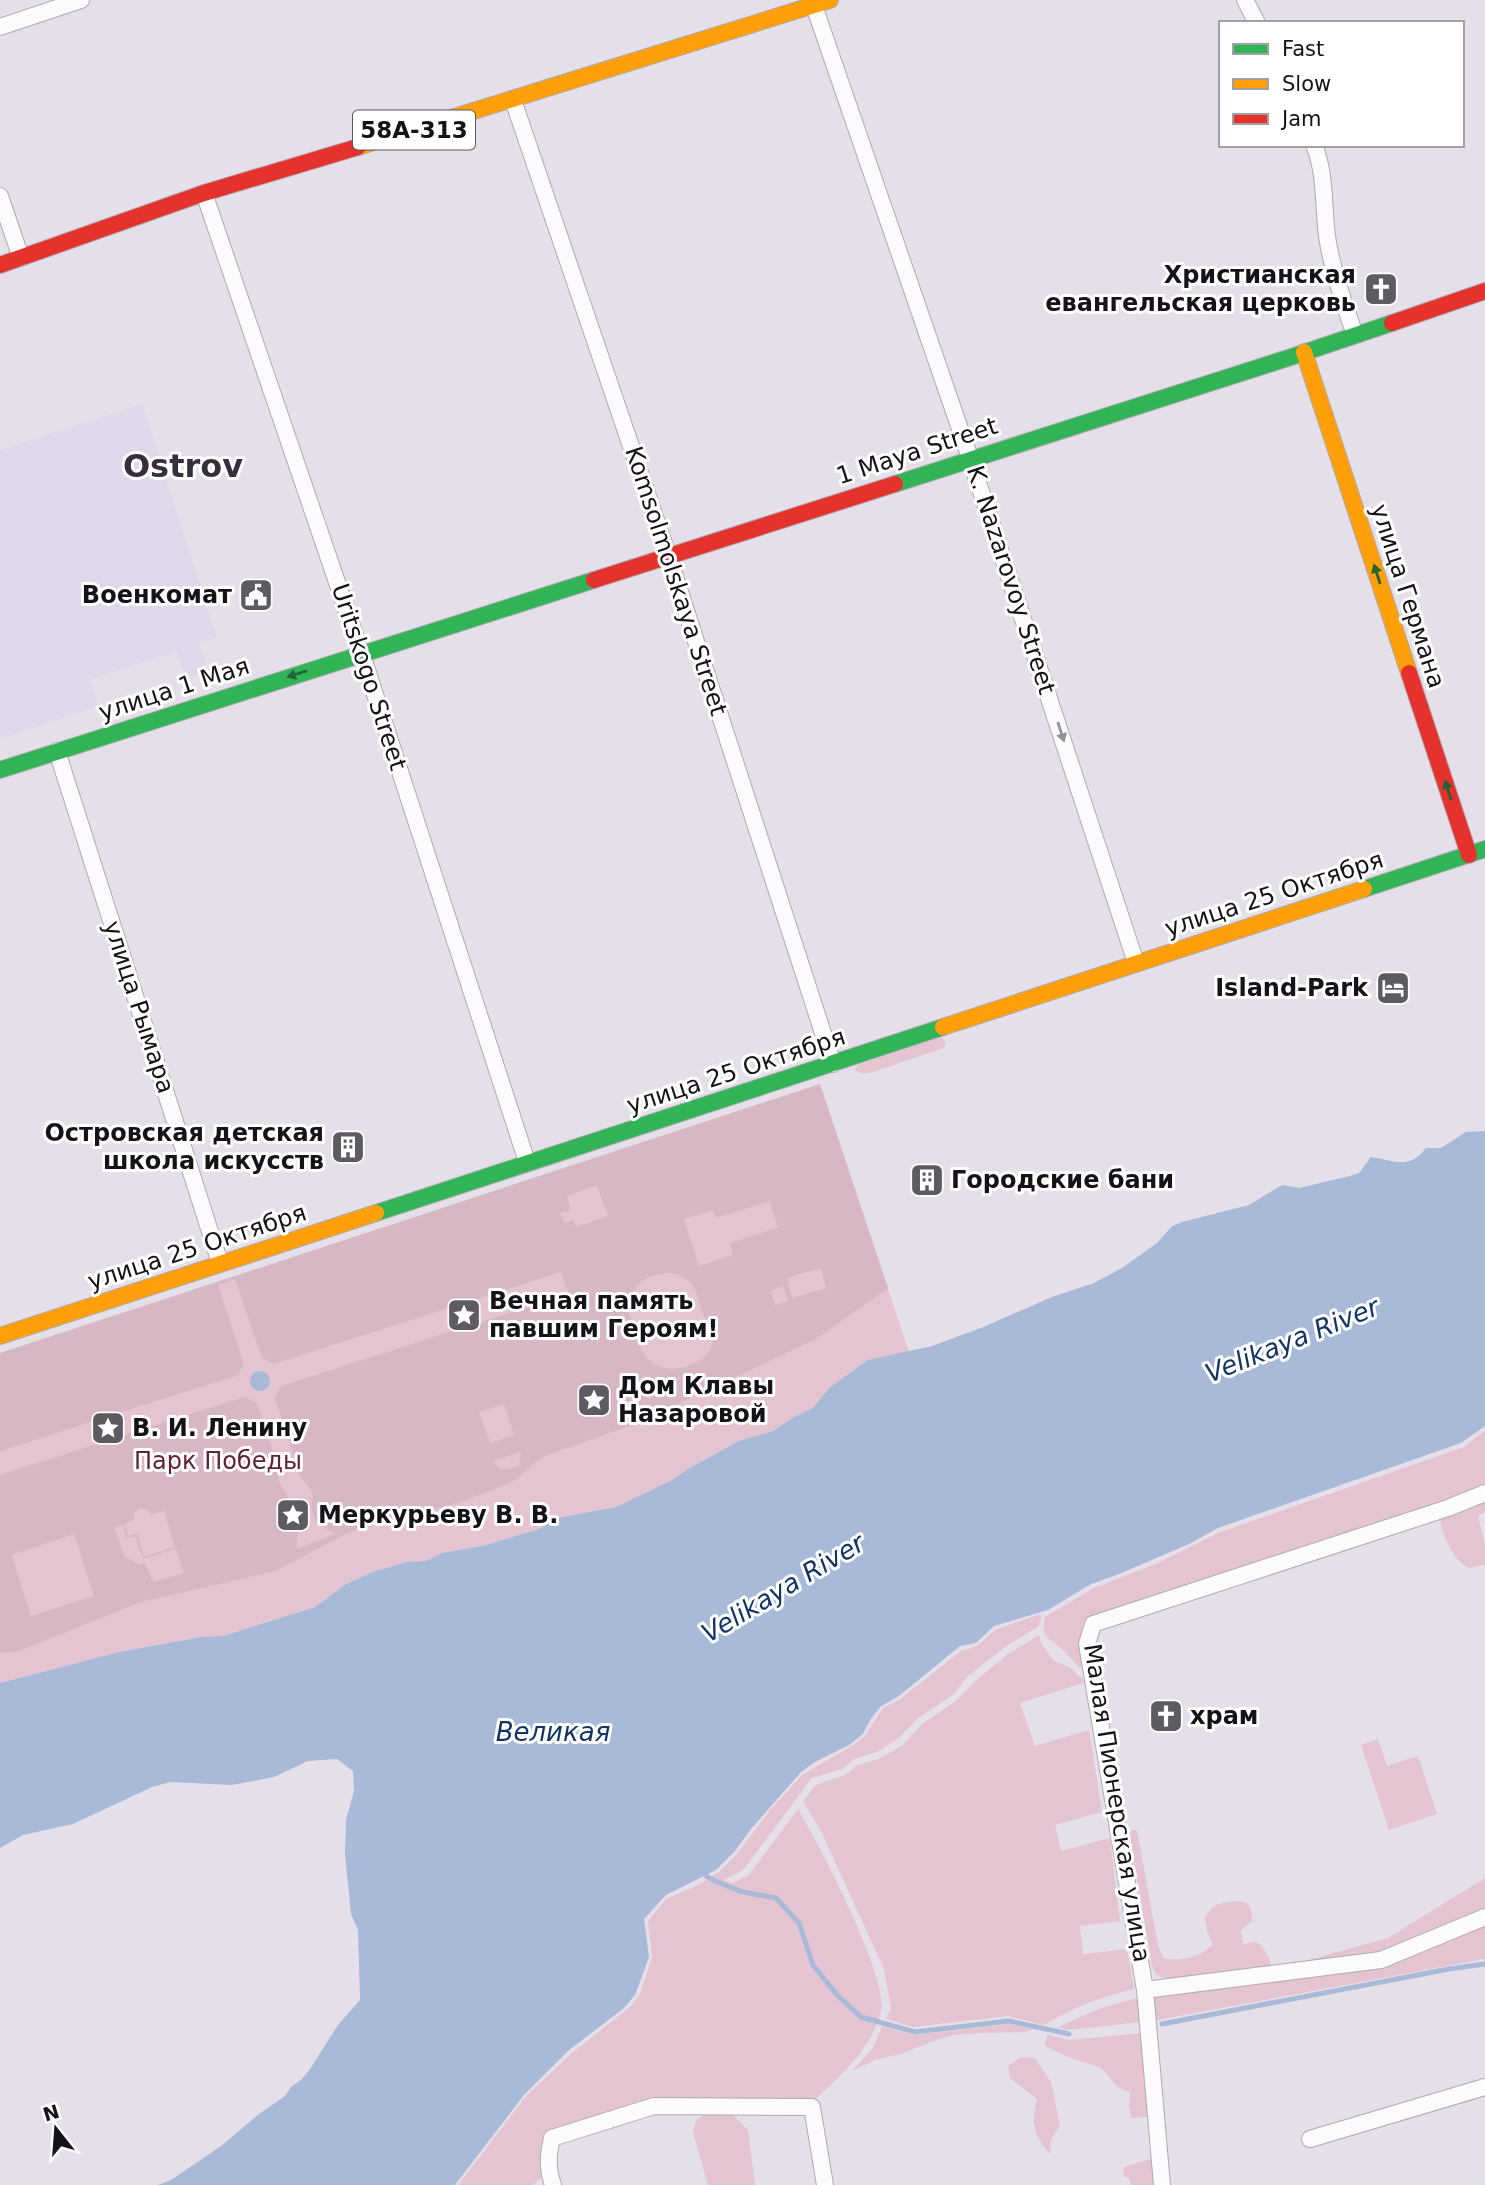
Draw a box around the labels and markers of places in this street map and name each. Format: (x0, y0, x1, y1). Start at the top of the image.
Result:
place label: Христианская евангельская церковь (1045, 261, 1356, 317)
church icon: Христианская евангельская церковь (1362, 270, 1400, 308)
public building icon: Военкомат (237, 576, 275, 614)
place label: Военкомат (82, 581, 232, 609)
hotel icon: Island-Park (1374, 969, 1412, 1007)
place label: Island-Park (1215, 974, 1369, 1002)
place label: Островская детская школа искусств (44, 1119, 324, 1175)
building icon: Островская детская школа искусств (329, 1128, 367, 1166)
building icon: Городские бани (908, 1161, 946, 1199)
place label: Городские бани (951, 1166, 1174, 1194)
place label: Вечная память павшим Героям! (489, 1287, 718, 1343)
place icon: Вечная память павшим Героям! (445, 1296, 483, 1334)
place label: Дом Клавы Назаровой (618, 1372, 774, 1428)
place icon: Дом Клавы Назаровой (575, 1381, 613, 1419)
place icon: В. И. Ленину (89, 1409, 127, 1447)
place label: В. И. Ленину (132, 1414, 308, 1442)
place icon: Меркурьеву В. В. (274, 1496, 312, 1534)
place label: Меркурьеву В. В. (318, 1501, 558, 1529)
church icon: храм (1147, 1697, 1185, 1735)
place label: храм (1190, 1702, 1258, 1730)

